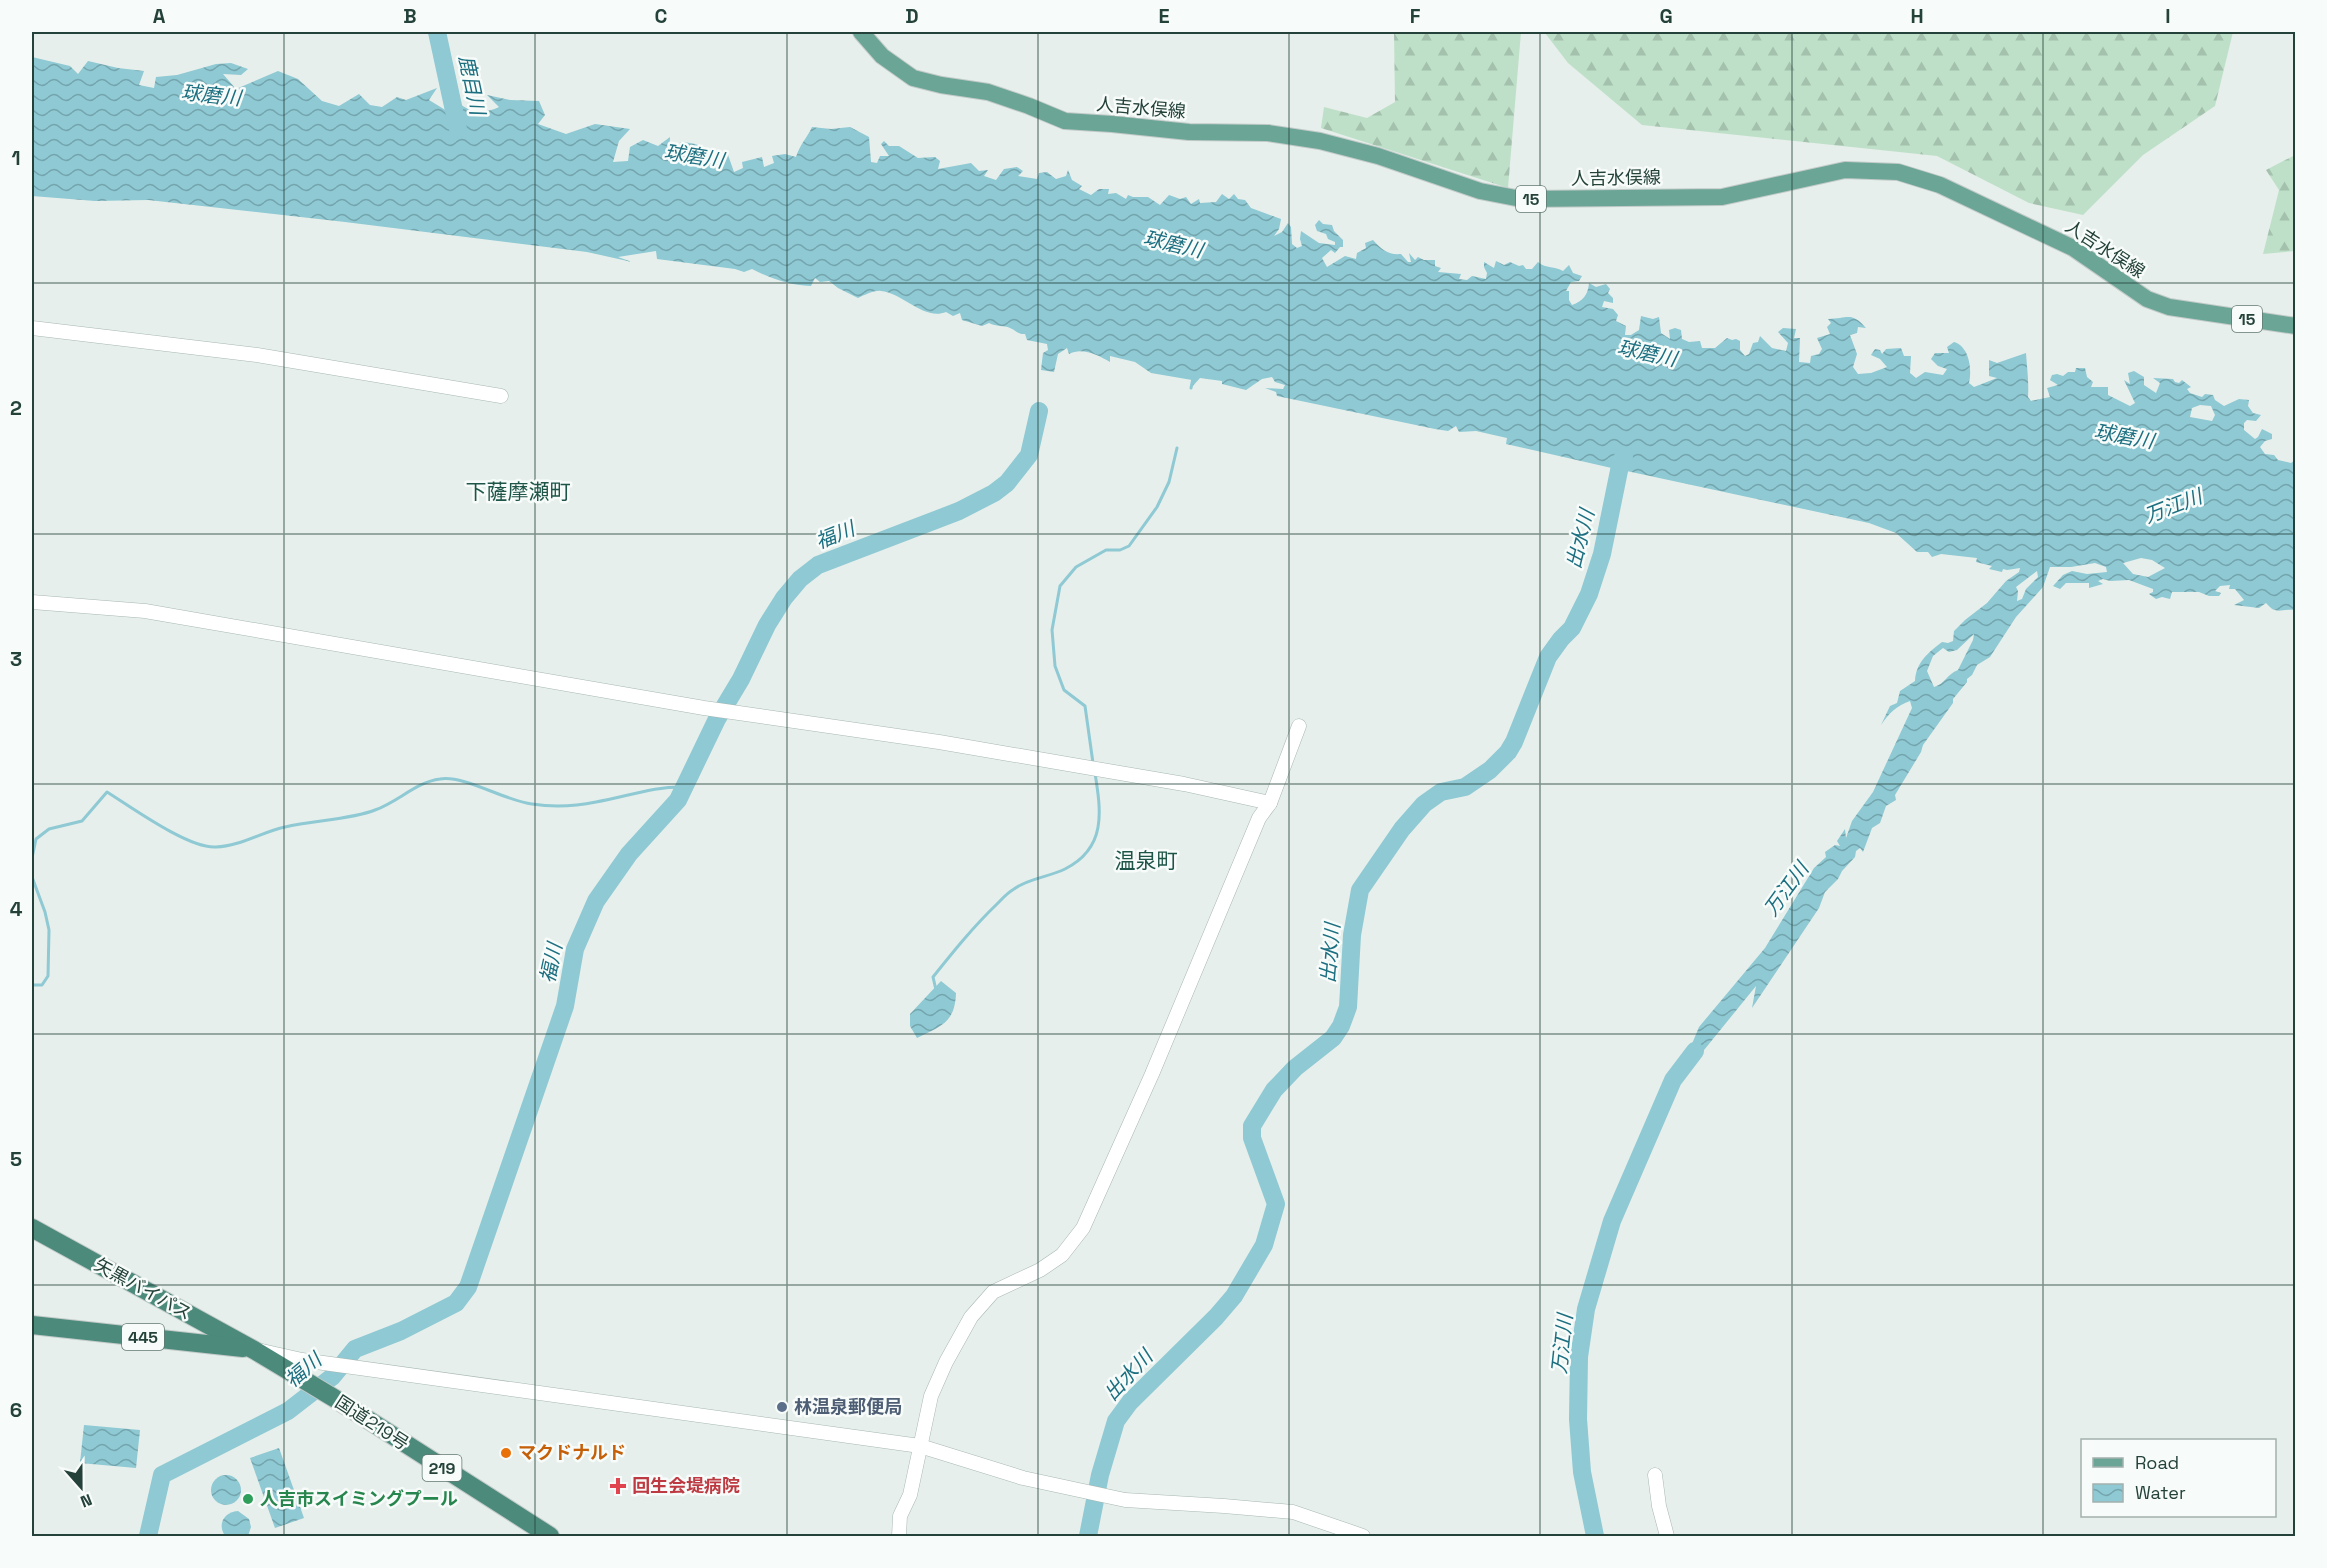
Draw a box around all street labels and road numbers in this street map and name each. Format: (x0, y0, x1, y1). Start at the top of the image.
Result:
street label: 人吉水俣線 (1095, 92, 1187, 123)
street label: 人吉水俣線 (1571, 165, 1661, 190)
road number: 15 (1516, 186, 1546, 212)
street label: 人吉水俣線 (2061, 214, 2149, 283)
road number: 15 (2232, 306, 2262, 332)
street label: 矢黒バイパス (91, 1252, 196, 1325)
road number: 445 (122, 1324, 164, 1350)
street label: 国道219号 (331, 1390, 414, 1455)
road number: 219 (422, 1455, 462, 1481)

